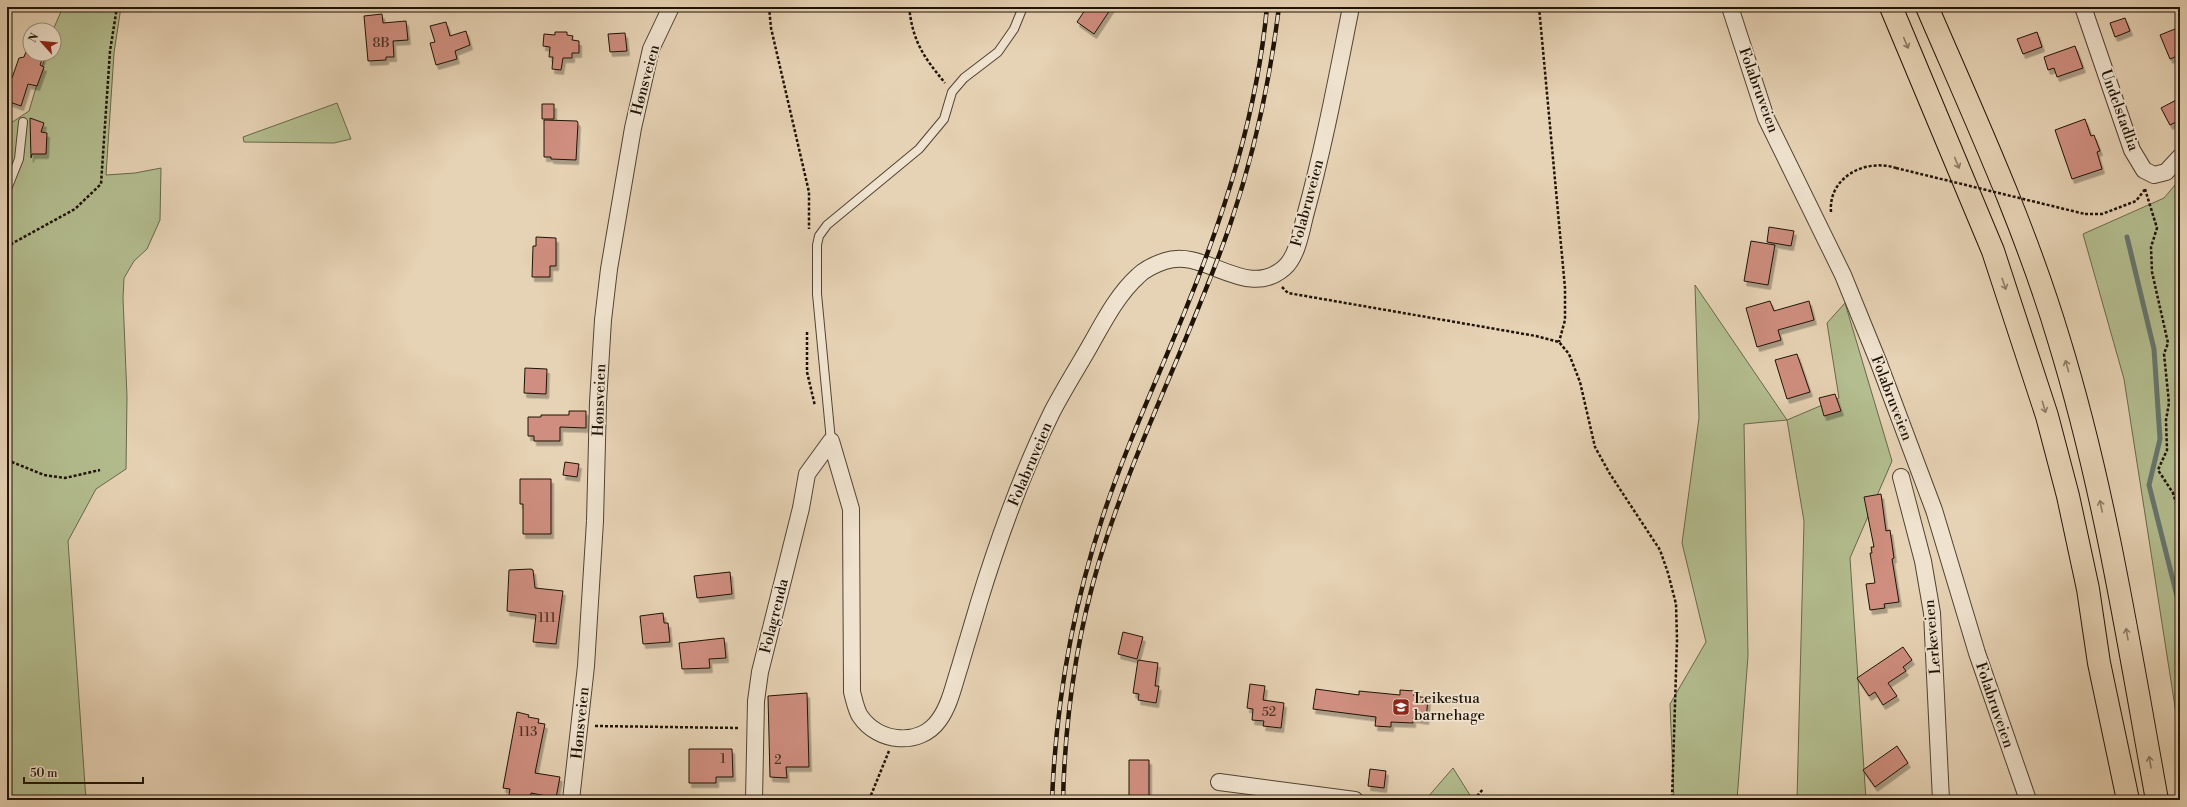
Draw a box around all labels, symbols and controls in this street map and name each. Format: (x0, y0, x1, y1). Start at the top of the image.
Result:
north arrow (22, 22, 62, 62)
text: N (26, 31, 42, 45)
house number: 8B (372, 35, 390, 51)
one-way arrow (1903, 36, 1910, 48)
street label: Hønsveien (627, 43, 664, 118)
street label: Folabruveien (1734, 45, 1783, 136)
street label: Undelstadlia (2096, 67, 2143, 154)
one-way arrow (1953, 156, 1961, 168)
street label: Folabruveien (1287, 157, 1328, 249)
one-way arrow (2001, 277, 2008, 290)
street label: Folabruveien (1867, 353, 1916, 443)
one-way arrow (2063, 360, 2070, 373)
street label: Hønsveien (589, 363, 610, 437)
one-way arrow (2041, 401, 2048, 414)
street label: Folabruveien (1004, 419, 1057, 509)
one-way arrow (2097, 500, 2105, 513)
street label: Folagrenda (756, 576, 793, 655)
street label: Lerkeveien (1920, 599, 1945, 675)
house number: 111 (538, 610, 556, 626)
one-way arrow (2122, 628, 2130, 641)
street label: Folabruveien (1971, 660, 2018, 751)
street label: Hønsveien (567, 686, 594, 760)
place label: Leikestua barnehage (1414, 689, 1485, 725)
school or university icon: Leikestua barnehage (1391, 697, 1411, 717)
house number: 52 (1262, 704, 1276, 720)
house number: 113 (519, 724, 537, 740)
house number: 1 (720, 751, 726, 767)
house number: 2 (774, 752, 782, 768)
one-way arrow (2146, 756, 2154, 769)
scale bar (24, 759, 143, 785)
text: 50 m (30, 766, 58, 781)

